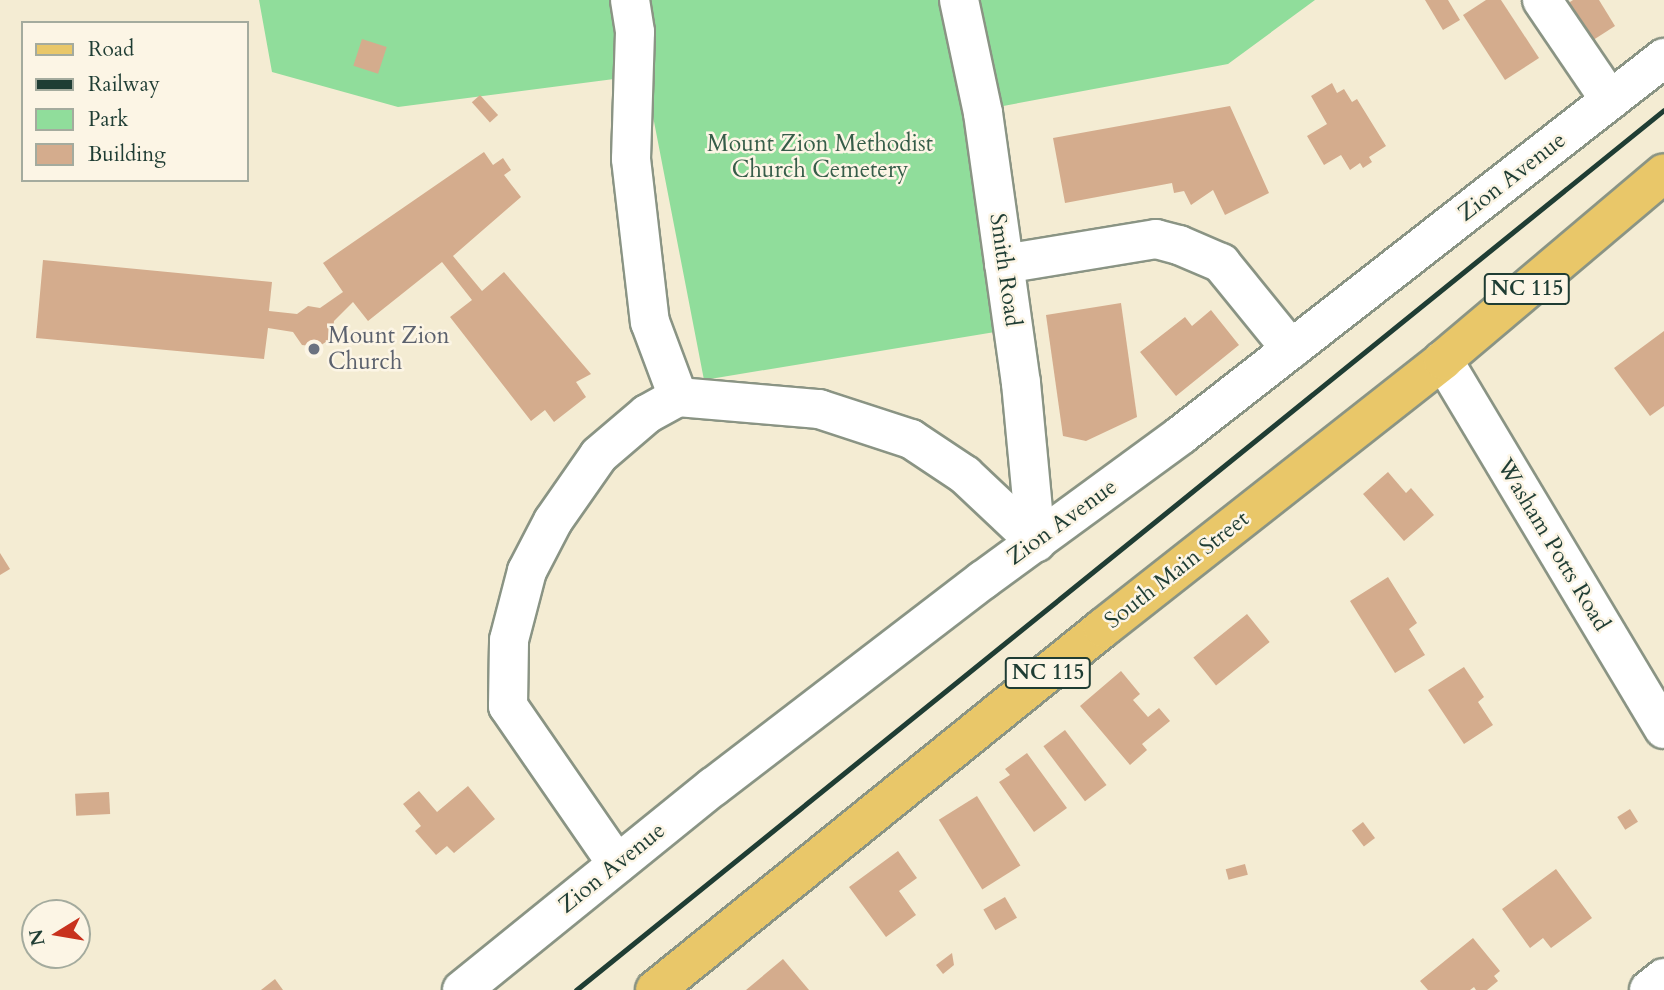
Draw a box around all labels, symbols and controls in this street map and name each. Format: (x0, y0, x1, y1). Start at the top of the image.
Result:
legend (21, 21, 248, 182)
text: Road (88, 35, 134, 64)
text: Railway (88, 70, 160, 99)
text: Park (88, 105, 128, 134)
street label: Zion Avenue (1453, 126, 1571, 228)
park label: Mount Zion Methodist Church Cemetery (707, 130, 933, 184)
text: Building (88, 140, 166, 169)
street label: Smith Road (983, 212, 1027, 328)
road number: NC 115 (1483, 272, 1571, 306)
place label: Mount Zion Church (328, 322, 450, 376)
marker: Mount Zion Church (306, 341, 322, 357)
street label: Washam Potts Road (1491, 454, 1615, 636)
street label: Zion Avenue (1002, 473, 1122, 571)
street label: South Main Street (1099, 505, 1255, 635)
road number: NC 115 (1004, 656, 1092, 690)
street label: Zion Avenue (553, 817, 671, 919)
north arrow (21, 899, 91, 969)
text: N (23, 927, 52, 948)

